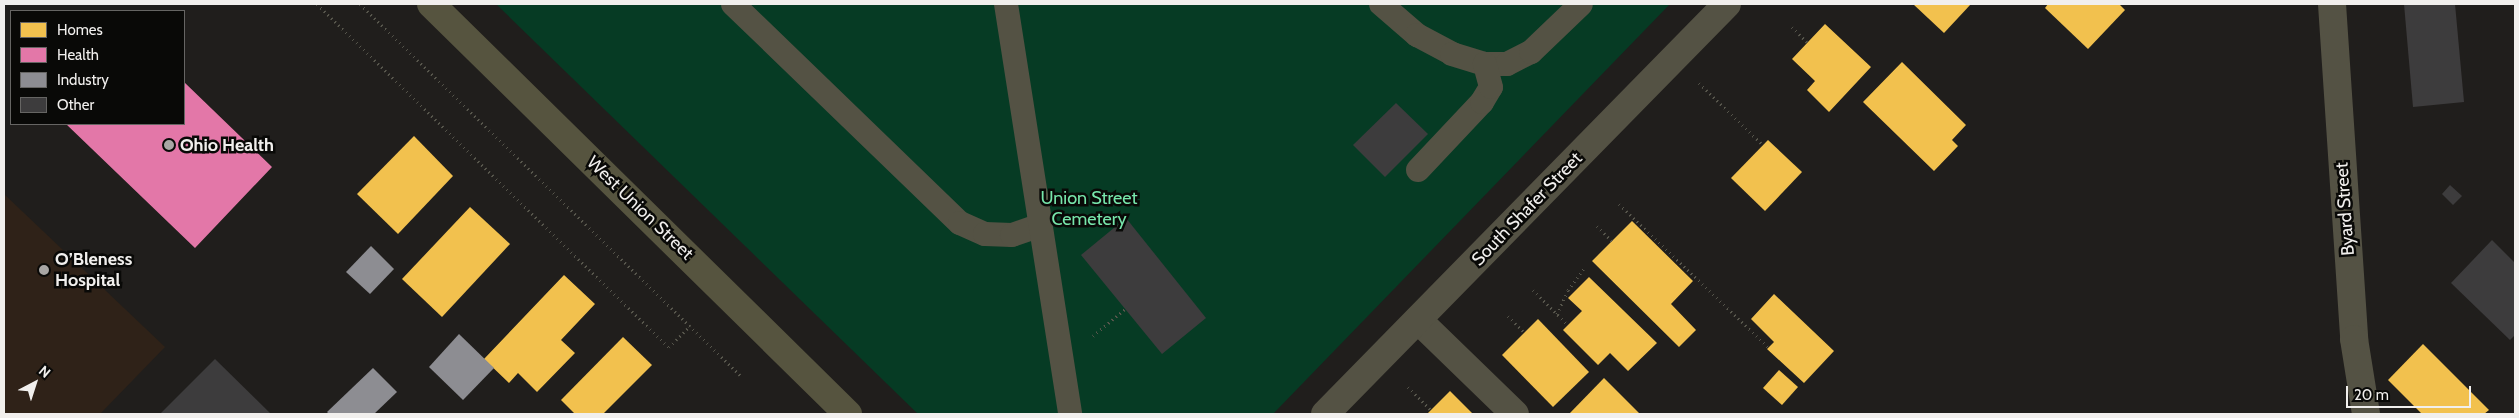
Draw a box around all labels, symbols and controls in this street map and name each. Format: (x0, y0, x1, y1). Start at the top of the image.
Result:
legend (10, 10, 185, 125)
text: Homes (57, 21, 103, 39)
text: Health (57, 46, 99, 64)
text: Industry (57, 71, 109, 89)
text: Other (57, 96, 94, 114)
place label: Ohio Health (180, 134, 274, 156)
marker: Ohio Health (162, 138, 176, 152)
street label: South Shafer Street (1467, 148, 1587, 270)
street label: West Union Street (582, 152, 698, 264)
street label: Byard Street (2331, 161, 2359, 257)
park label: Union Street Cemetery (1041, 188, 1137, 230)
place label: O’Bleness Hospital (55, 249, 132, 292)
marker: O’Bleness Hospital (37, 263, 51, 277)
north arrow (10, 358, 60, 408)
text: N (35, 361, 54, 382)
scale bar (2349, 376, 2474, 408)
text: 20 m (2354, 386, 2389, 404)

